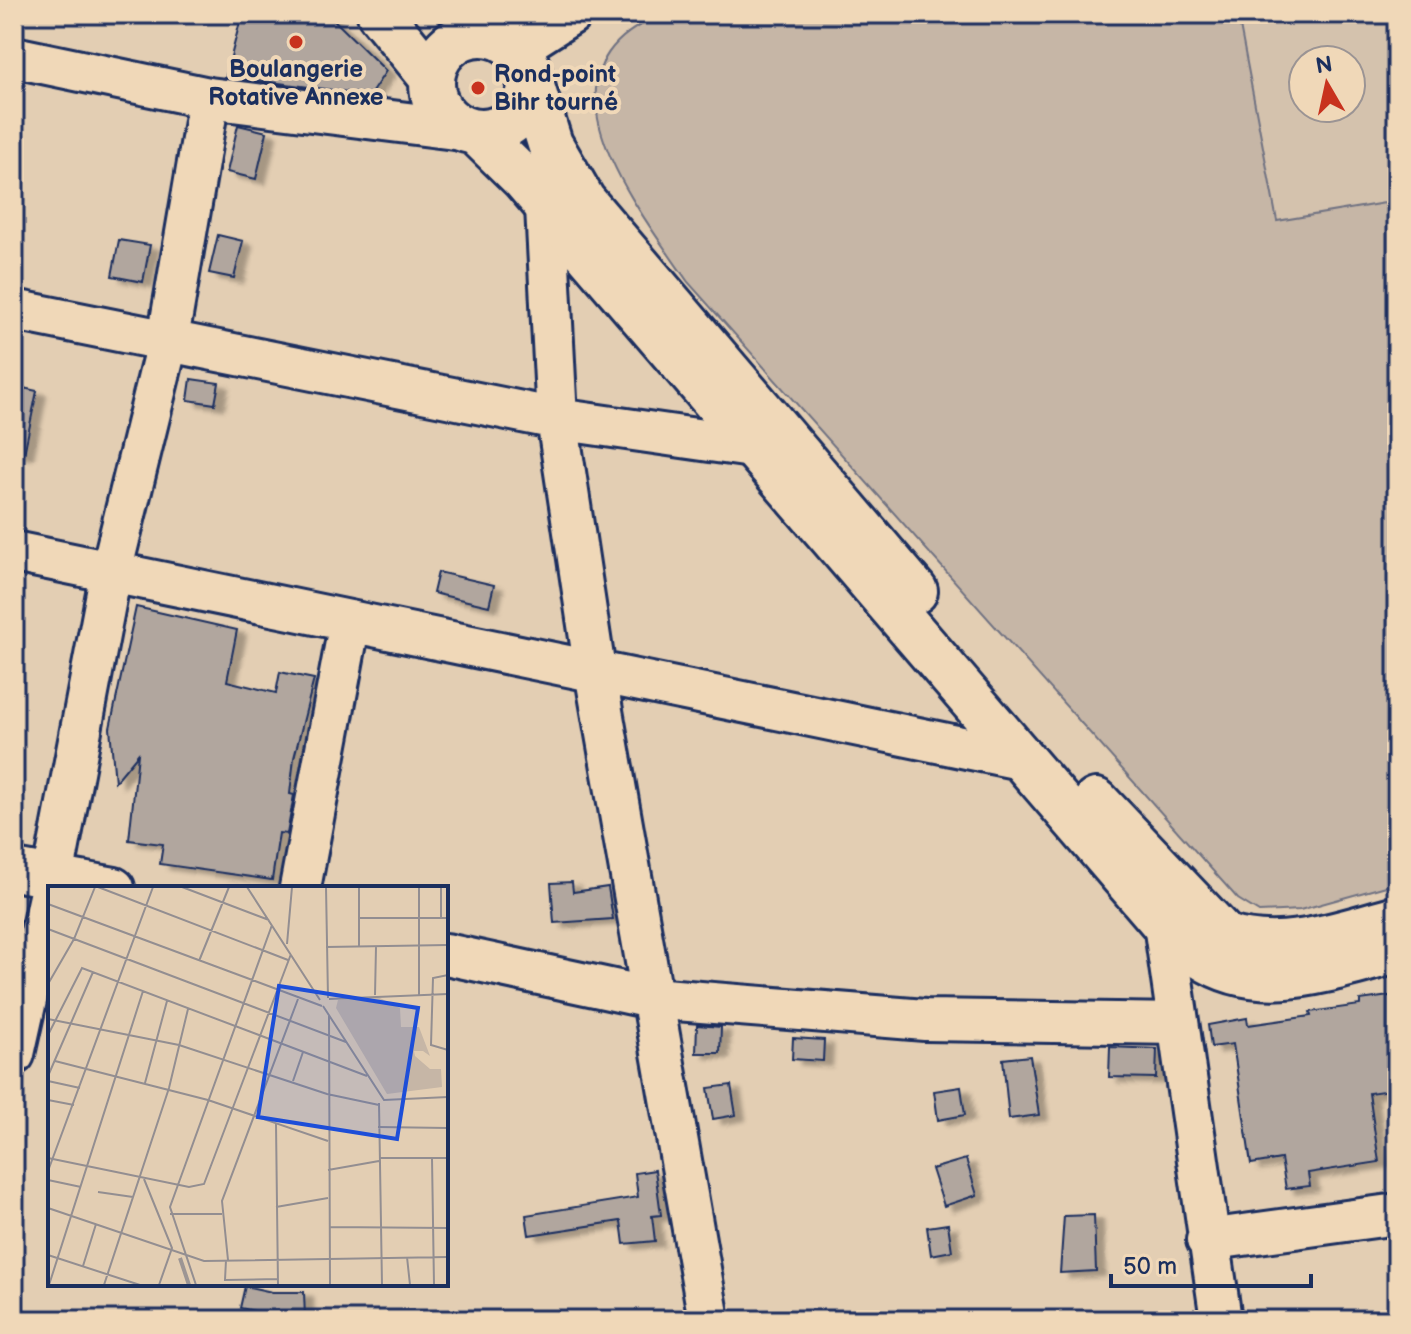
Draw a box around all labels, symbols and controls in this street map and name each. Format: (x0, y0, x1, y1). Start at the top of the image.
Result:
marker: Boulangerie Rotative Annexe (287, 33, 305, 51)
north arrow (1287, 44, 1367, 124)
text: N (1314, 51, 1334, 80)
place label: Boulangerie Rotative Annexe (208, 55, 384, 112)
place label: Rond-point Bihr tourné (494, 60, 618, 117)
marker: Rond-point Bihr tourné (469, 79, 487, 97)
inset map (48, 886, 448, 1286)
scale bar (1111, 1238, 1311, 1288)
text: 50 m (1123, 1252, 1177, 1281)

